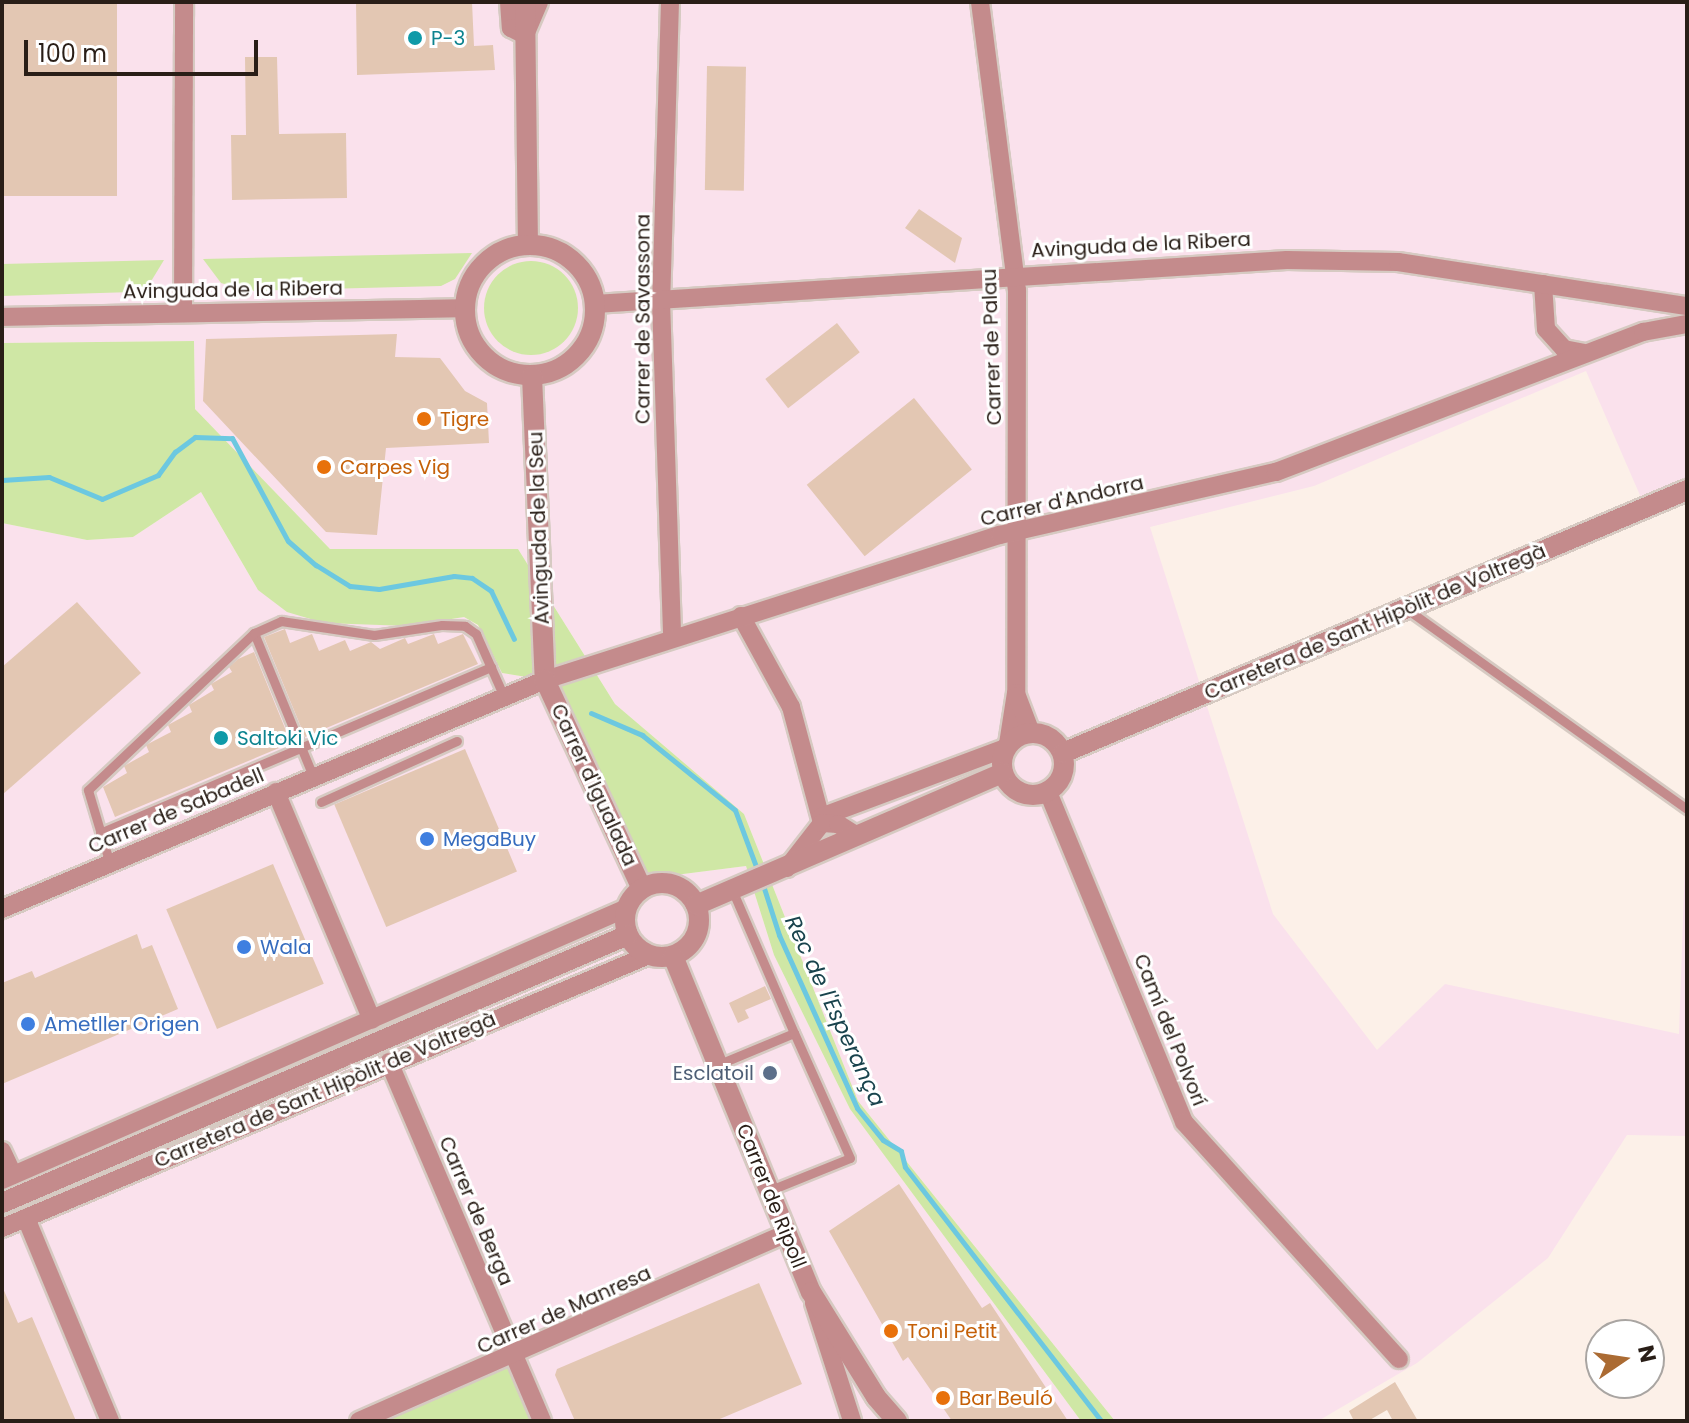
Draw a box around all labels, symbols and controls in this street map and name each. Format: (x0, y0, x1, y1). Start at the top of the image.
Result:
scale bar (28, 24, 262, 74)
place label: P-3 (431, 26, 465, 50)
marker: P-3 (406, 29, 424, 47)
text: 100 m (38, 37, 107, 70)
street label: Carrer de Savassona (631, 214, 655, 424)
street label: Avinguda de la Ribera (1030, 227, 1252, 263)
street label: Carrer de Palau (977, 268, 1007, 426)
street label: Avinguda de la Ribera (123, 276, 343, 304)
place label: Tigre (440, 407, 489, 431)
marker: Tigre (415, 410, 433, 428)
street label: Avinguda de la Seu (524, 431, 554, 625)
place label: Carpes Vig (340, 455, 450, 479)
marker: Carpes Vig (315, 458, 333, 476)
street label: Carrer d'Andorra (978, 471, 1146, 531)
street label: Carretera de Sant Hipòlit de Voltregà (1201, 539, 1549, 705)
street label: Carrer d'Igualada (546, 700, 642, 870)
place label: Saltoki Vic (237, 726, 338, 750)
marker: Saltoki Vic (212, 729, 230, 747)
street label: Carrer de Sabadell (85, 763, 267, 859)
place label: MegaBuy (443, 827, 536, 851)
marker: MegaBuy (418, 830, 436, 848)
water label: Rec de l'Esperança (779, 911, 891, 1111)
place label: Wala (260, 935, 311, 959)
marker: Wala (235, 938, 253, 956)
street label: Camí del Polvorí (1129, 951, 1211, 1109)
street label: Carretera de Sant Hipòlit de Voltregà (151, 1007, 499, 1173)
place label: Ametller Origen (44, 1012, 200, 1036)
marker: Ametller Origen (19, 1015, 37, 1033)
place label: Esclatoil (673, 1061, 754, 1085)
marker: Esclatoil (761, 1064, 779, 1082)
street label: Carrer de Ripoll (731, 1120, 811, 1272)
street label: Carrer de Berga (434, 1133, 518, 1289)
street label: Carrer de Manresa (473, 1261, 655, 1359)
place label: Toni Petit (907, 1319, 997, 1343)
north arrow (1585, 1319, 1665, 1399)
marker: Toni Petit (882, 1322, 900, 1340)
text: N (1630, 1342, 1664, 1365)
place label: Bar Beuló (959, 1386, 1053, 1410)
marker: Bar Beuló (934, 1389, 952, 1407)

